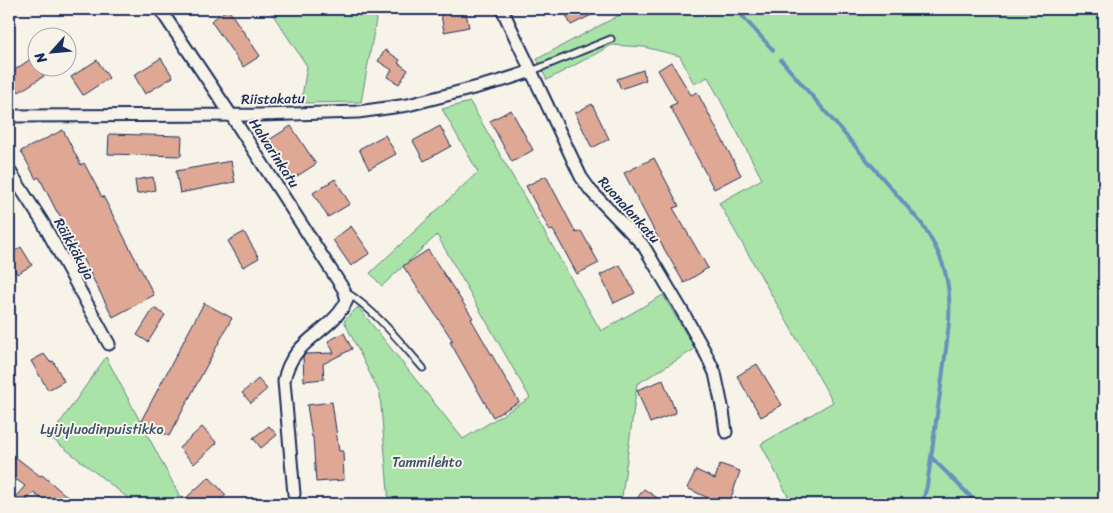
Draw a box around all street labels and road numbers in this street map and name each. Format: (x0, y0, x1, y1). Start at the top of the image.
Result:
street label: Riistakatu (241, 86, 306, 112)
street label: Halvarinkatu (242, 113, 306, 193)
street label: Ruonalankatu (591, 170, 667, 250)
street label: Räikkäkuja (47, 213, 101, 285)

